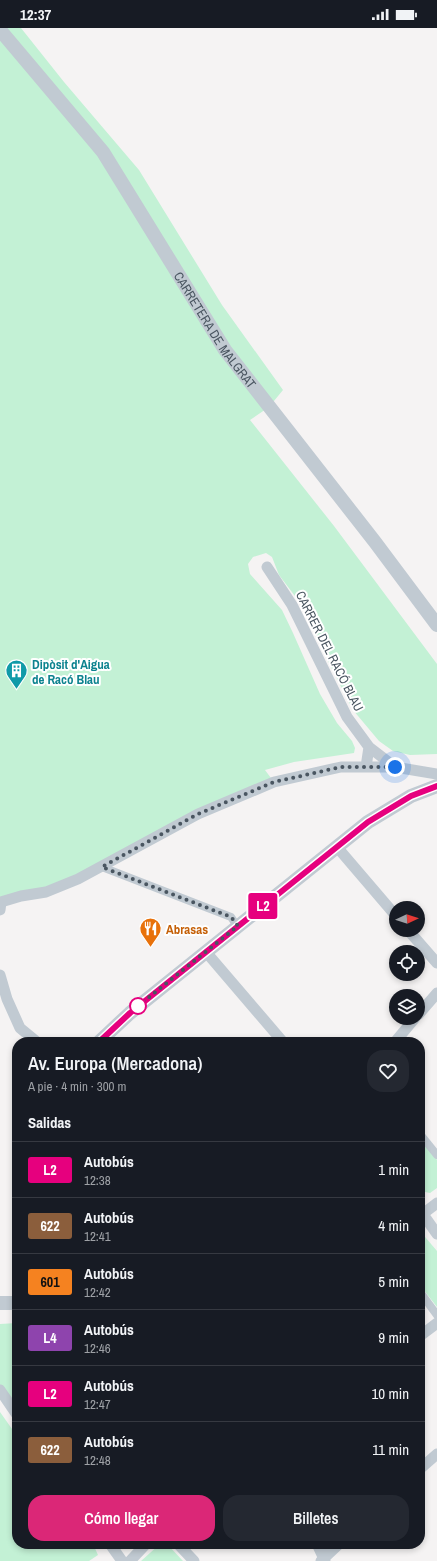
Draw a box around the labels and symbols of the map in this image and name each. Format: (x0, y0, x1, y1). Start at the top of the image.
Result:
street label: CARRETERA DE MALGRAT (170, 269, 260, 392)
street label: CARRER DEL RACÓ BLAU (292, 588, 367, 714)
place label: Dipòsit d'Aigua de Racó Blau (32, 656, 110, 688)
building icon: Dipòsit d'Aigua de Racó Blau (4, 658, 30, 691)
your location (385, 757, 405, 777)
line badge: L2 (245, 893, 281, 919)
north arrow (389, 901, 425, 937)
restaurant icon: Abrasas (137, 916, 163, 949)
place label: Abrasas (166, 921, 208, 938)
unlabelled marker (129, 997, 147, 1015)

